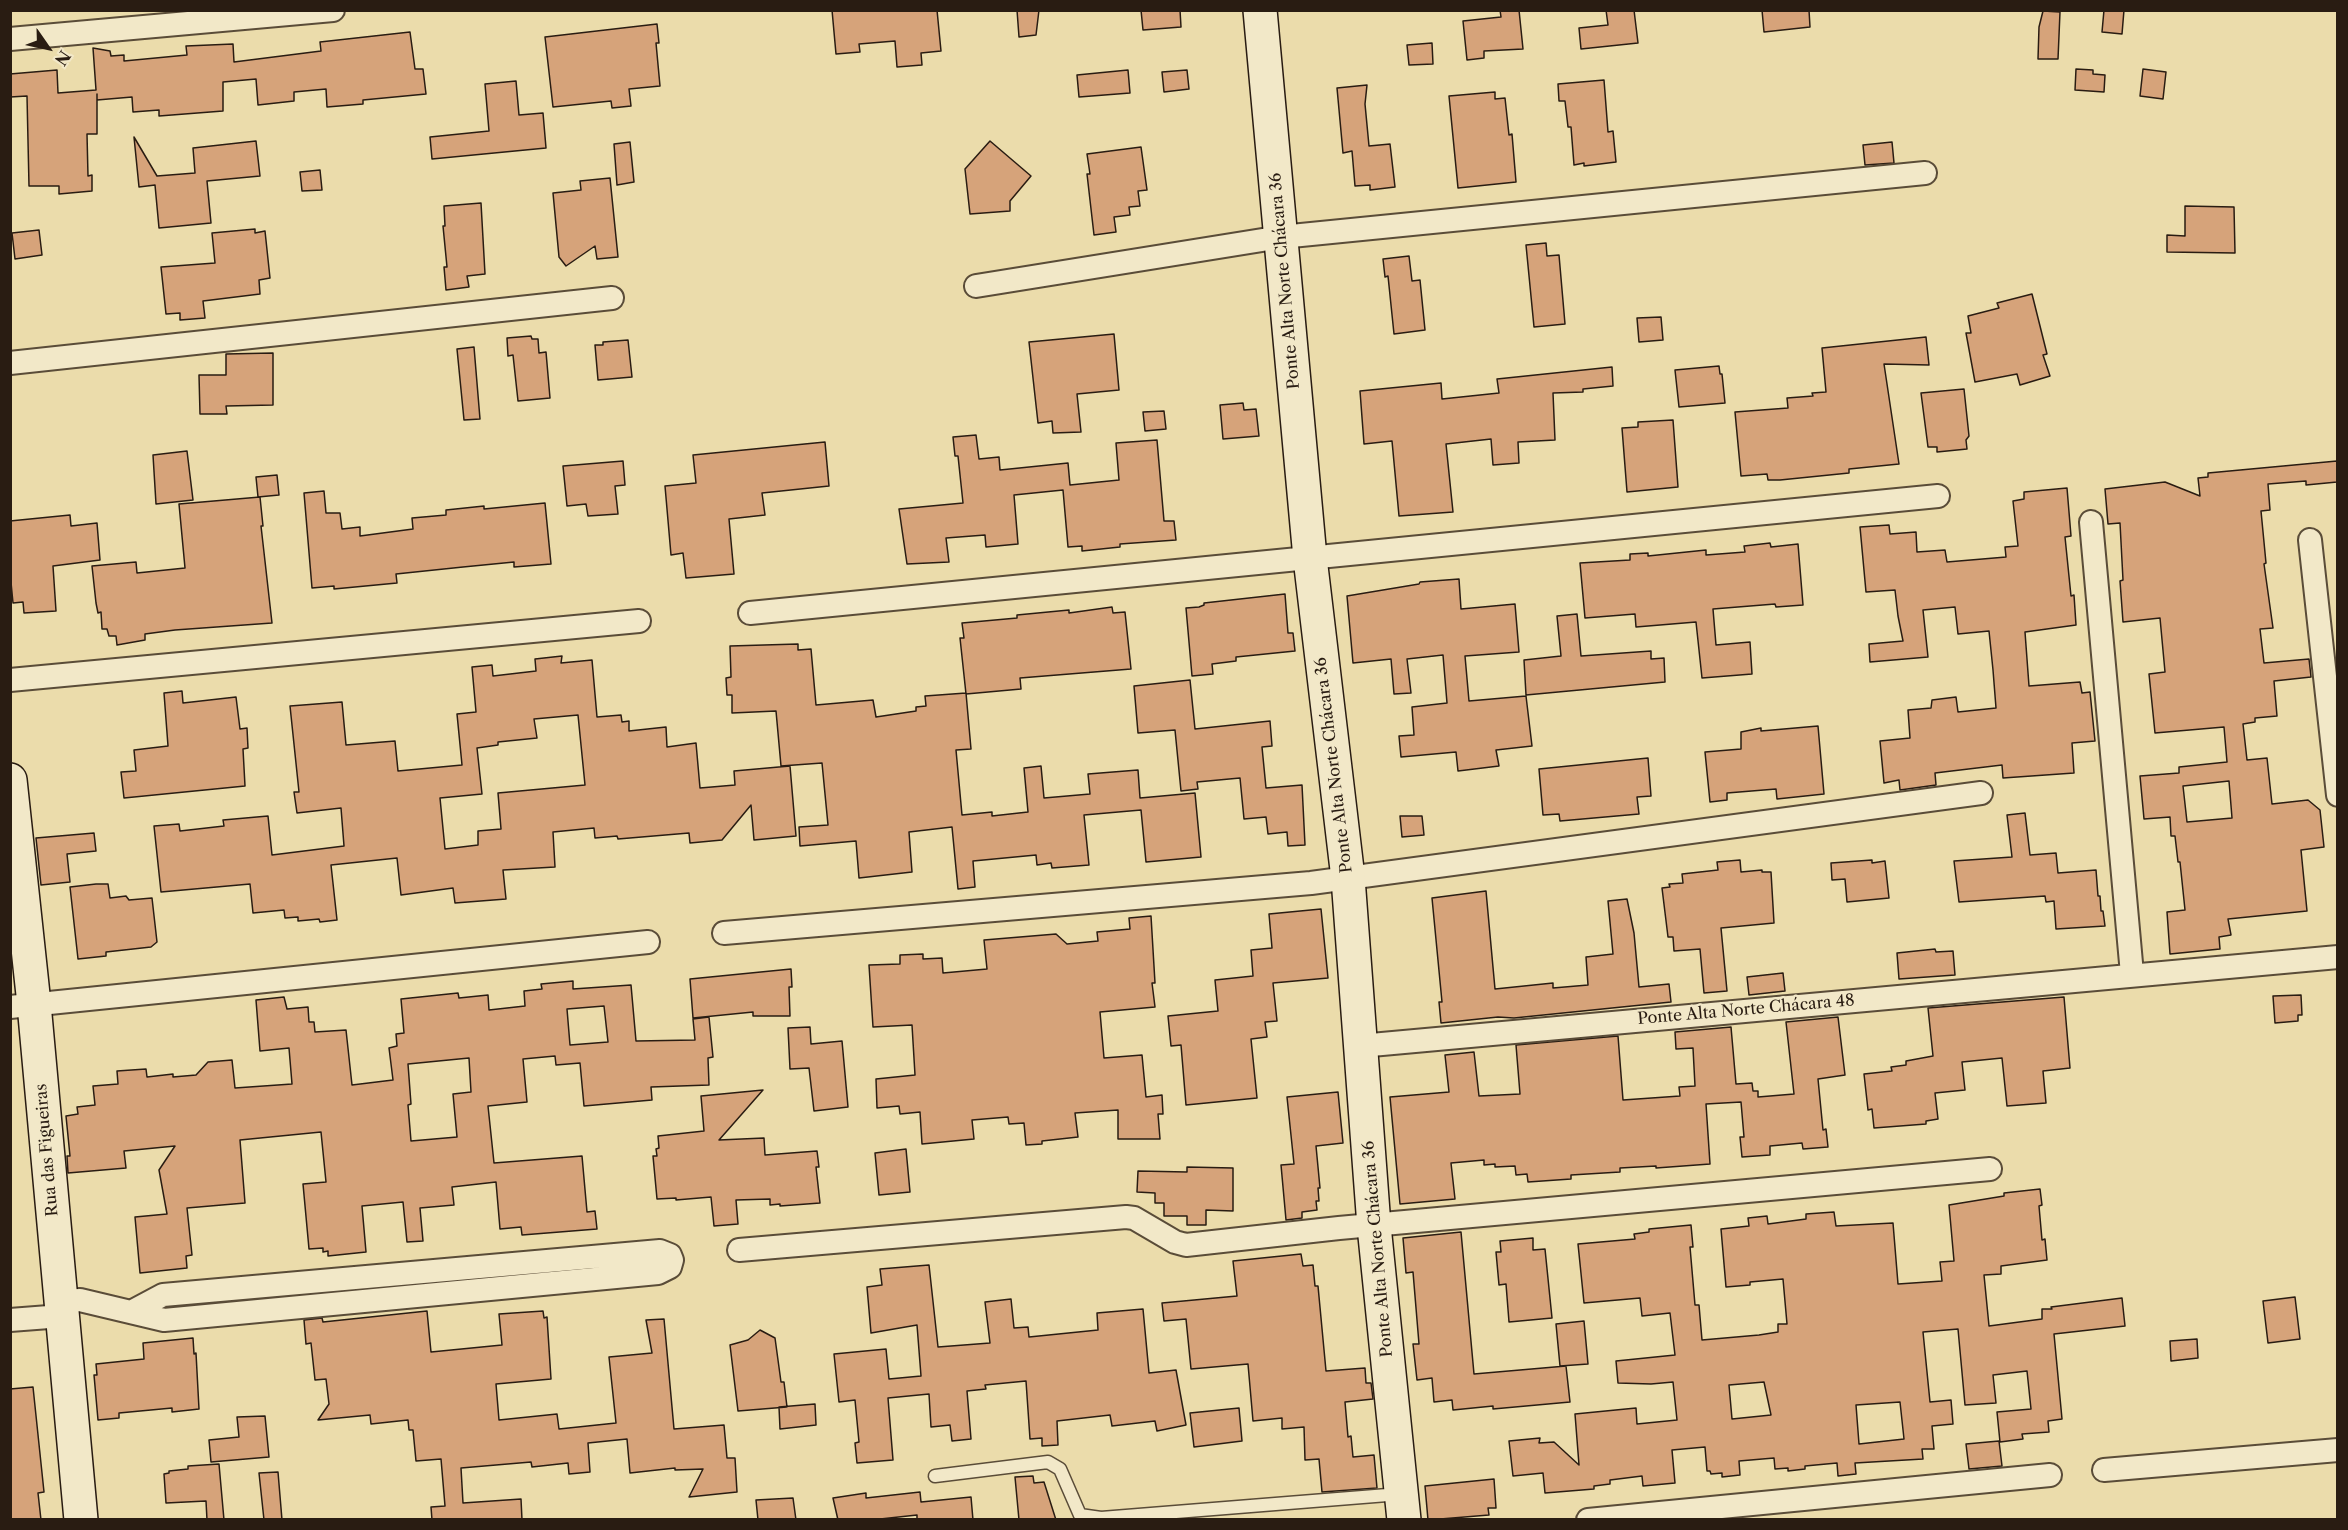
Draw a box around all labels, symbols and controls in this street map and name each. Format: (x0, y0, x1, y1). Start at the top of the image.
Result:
north arrow (18, 18, 78, 78)
text: N (51, 47, 75, 69)
street label: Ponte Alta Norte Chácara 36 (1266, 172, 1304, 390)
street label: Ponte Alta Norte Chácara 36 (1311, 656, 1357, 874)
street label: Ponte Alta Norte Chácara 48 (1637, 991, 1855, 1029)
street label: Rua das Figueiras (32, 1083, 62, 1217)
street label: Ponte Alta Norte Chácara 36 (1359, 1140, 1397, 1358)

